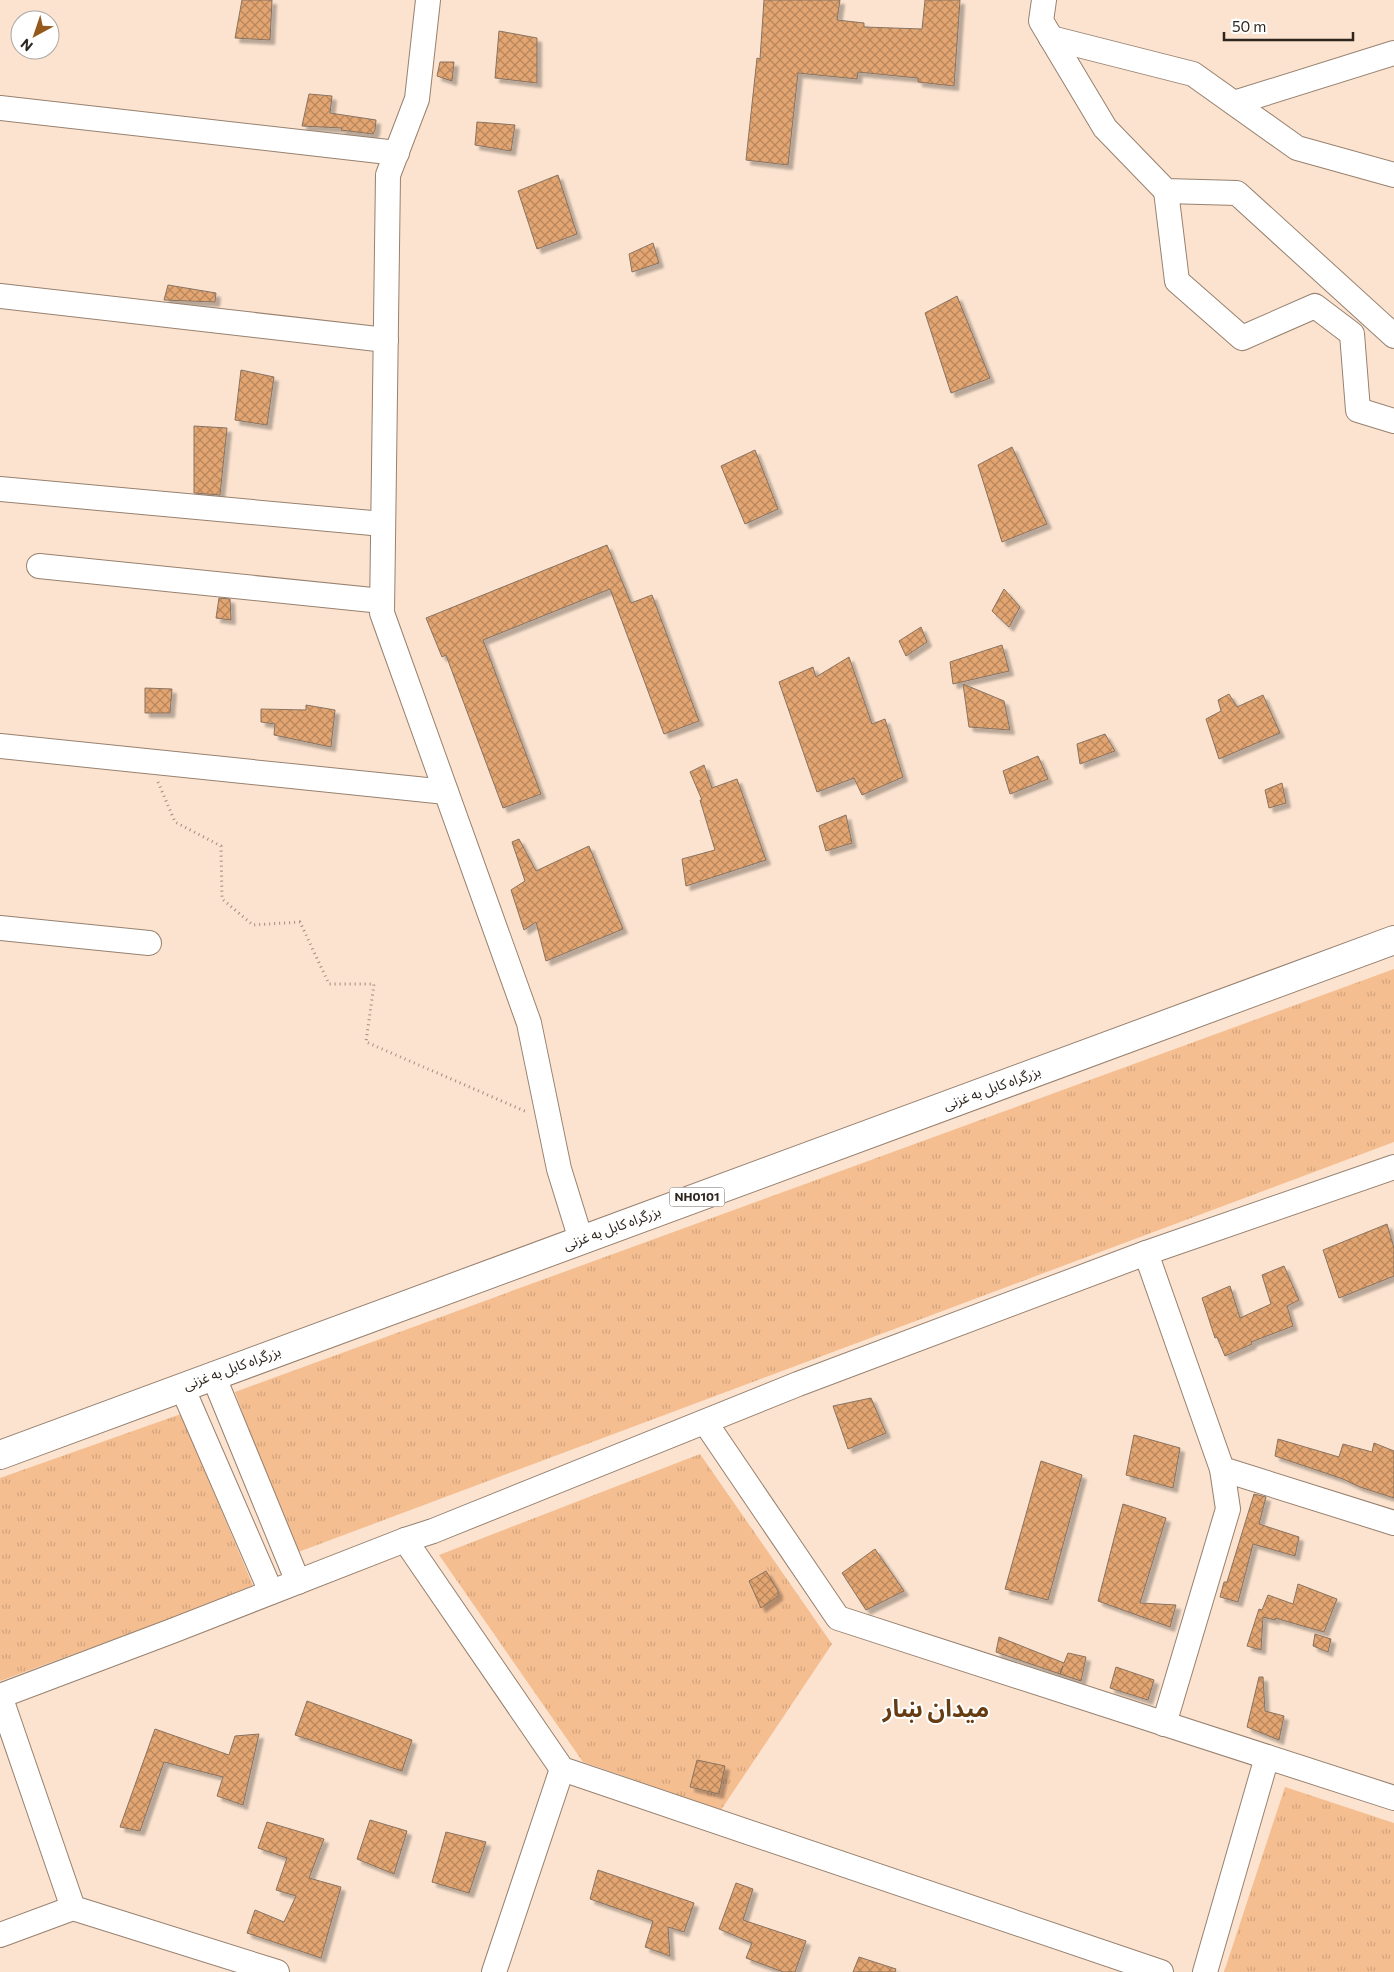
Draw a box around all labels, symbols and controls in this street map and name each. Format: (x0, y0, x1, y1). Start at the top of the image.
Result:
north arrow (10, 10, 60, 60)
scale bar (1224, 10, 1353, 42)
text: 50 m (1232, 17, 1266, 35)
text: N (17, 35, 36, 55)
street label: بزرگراه کابل به غزنی (941, 1062, 1043, 1114)
road number: NH0101 (670, 1188, 724, 1206)
street label: بزرگراه کابل به غزنی (561, 1202, 663, 1254)
street label: بزرگراه کابل به غزنی (181, 1342, 283, 1394)
district label: میدان ښار (882, 1693, 989, 1723)

